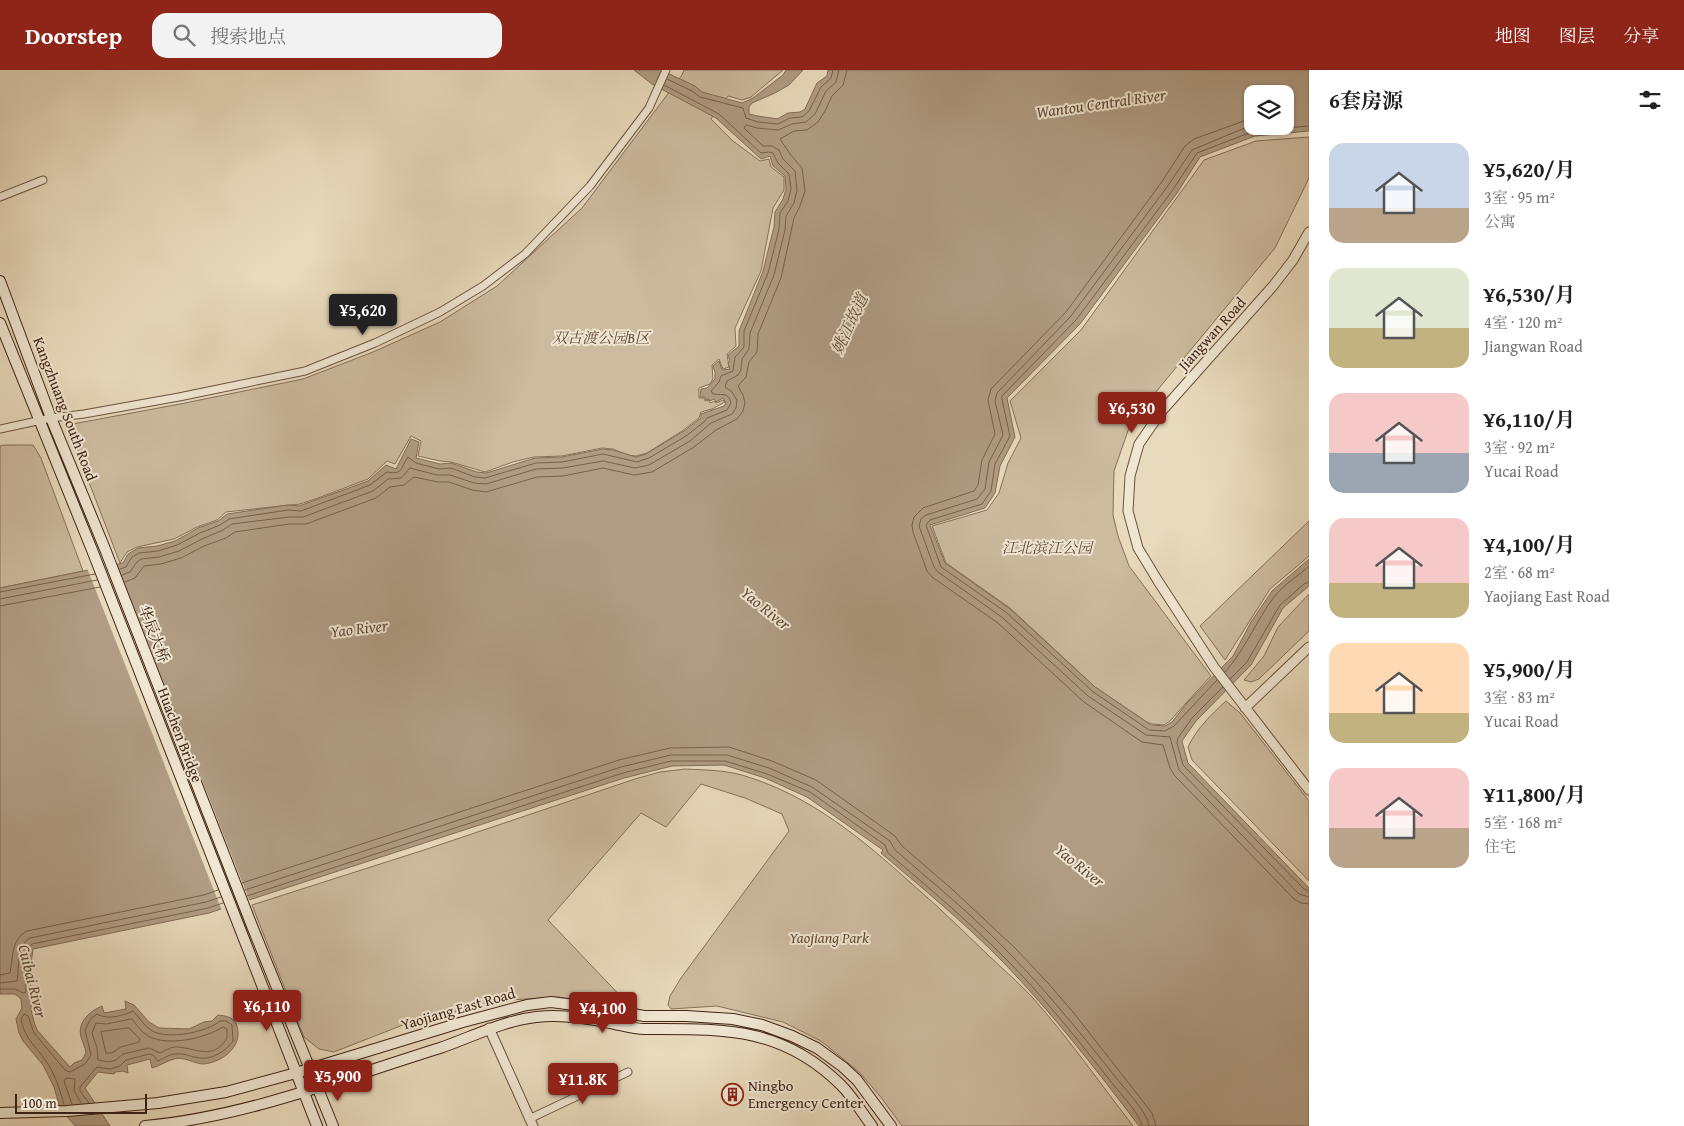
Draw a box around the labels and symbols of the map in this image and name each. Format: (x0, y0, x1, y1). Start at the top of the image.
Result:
water label: Wantou Central River (1035, 82, 1168, 124)
water label: 姚江故道 (825, 288, 874, 358)
street label: Jiangwan Road (1172, 292, 1250, 377)
pin: ¥5,620 (322, 294, 404, 336)
park label: 双古渡公园B区 (552, 327, 652, 348)
street label: Kangzhuang South Road (28, 334, 103, 484)
pin: ¥6,530 (1091, 392, 1173, 434)
park label: 江北滨江公园 (1002, 537, 1094, 558)
water label: Yao River (736, 581, 797, 636)
street label: 华辰大桥 (134, 602, 175, 666)
water label: Yao River (329, 612, 390, 643)
street label: Huachen Bridge (153, 684, 208, 785)
water label: Yao River (1050, 838, 1111, 893)
park label: Yaojiang Park (789, 927, 869, 948)
water label: Cuibai River (12, 942, 54, 1021)
street label: Yaojiang East Road (398, 982, 517, 1035)
pin: ¥6,110 (226, 990, 308, 1032)
pin: ¥4,100 (562, 992, 644, 1034)
pin: ¥5,900 (297, 1060, 379, 1102)
pin: ¥11.8K (542, 1062, 624, 1105)
place label: Ningbo Emergency Center (748, 1075, 864, 1113)
building icon: Ningbo Emergency Center (720, 1083, 744, 1107)
scale bar (15, 1091, 148, 1114)

